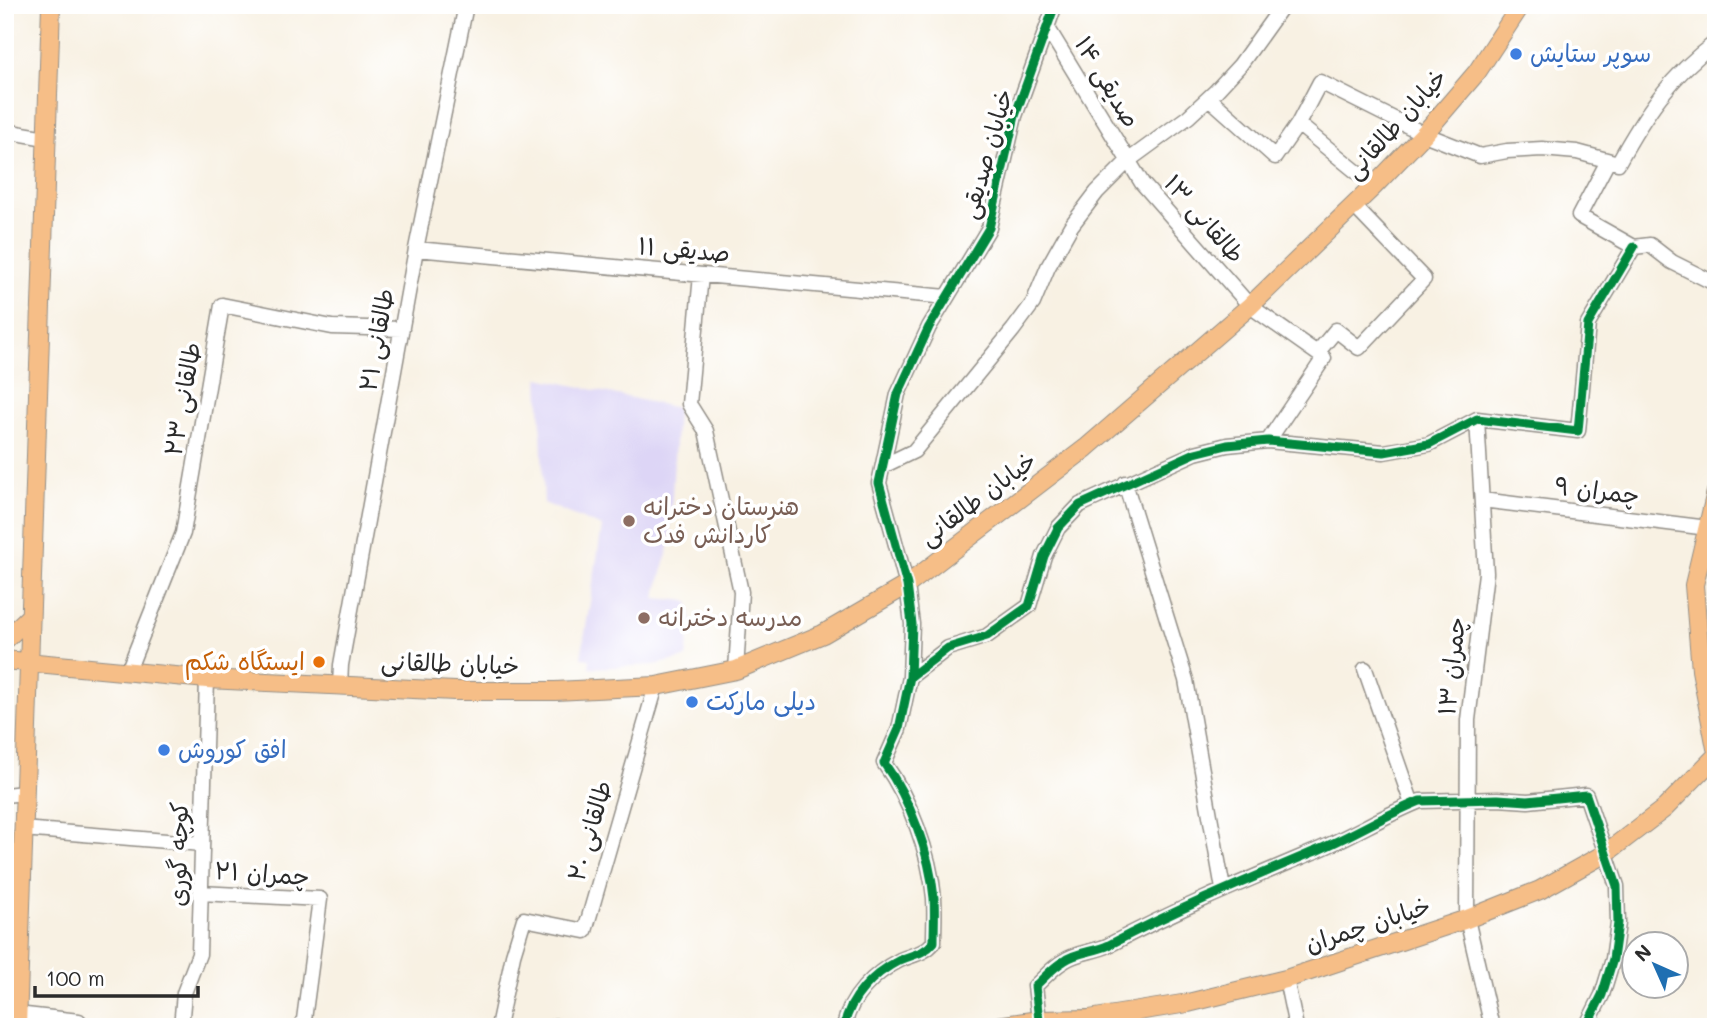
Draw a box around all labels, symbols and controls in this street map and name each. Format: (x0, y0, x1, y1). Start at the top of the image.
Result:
street label: صدیقی ۱۴ (1068, 30, 1148, 133)
place label: سوپر ستایش (1530, 37, 1651, 69)
marker: سوپر ستایش (1508, 46, 1524, 62)
street label: خیابان طالقانی (1337, 61, 1453, 185)
street label: خیابان صدیقی (952, 85, 1020, 222)
street label: طالقانی ۱۳ (1157, 167, 1252, 269)
street label: صدیقی ۱۱ (637, 229, 731, 269)
street label: طالقانی ۲۱ (351, 286, 401, 394)
street label: طالقانی ۲۳ (156, 339, 208, 458)
street label: خیابان طالقانی (913, 444, 1042, 553)
street label: چمران ۹ (1553, 469, 1641, 511)
place label: هنرستان دخترانه کاردانش فدک (643, 490, 799, 549)
marker: هنرستان دخترانه کاردانش فدک (621, 513, 637, 529)
place label: مدرسه دخترانه (658, 601, 802, 632)
marker: مدرسه دخترانه (636, 610, 652, 626)
street label: چمران ۱۳ (1430, 615, 1472, 717)
place label: ایستگاه شکم (184, 645, 305, 680)
street label: خیابان طالقانی (380, 645, 520, 681)
marker: ایستگاه شکم (311, 654, 327, 670)
place label: دیلی مارکت (706, 685, 816, 717)
marker: دیلی مارکت (684, 694, 700, 710)
place label: افق کوروش (178, 733, 287, 765)
marker: افق کوروش (156, 742, 172, 758)
street label: طالقانی ۲۰ (559, 777, 619, 885)
street label: کوچه گوری (161, 801, 195, 907)
street label: چمران ۲۱ (213, 854, 311, 892)
street label: خیابان چمران (1301, 889, 1434, 959)
north arrow (1620, 930, 1690, 1000)
text: N (1629, 939, 1657, 967)
scale bar (35, 955, 198, 999)
text: 100 m (46, 964, 105, 991)

